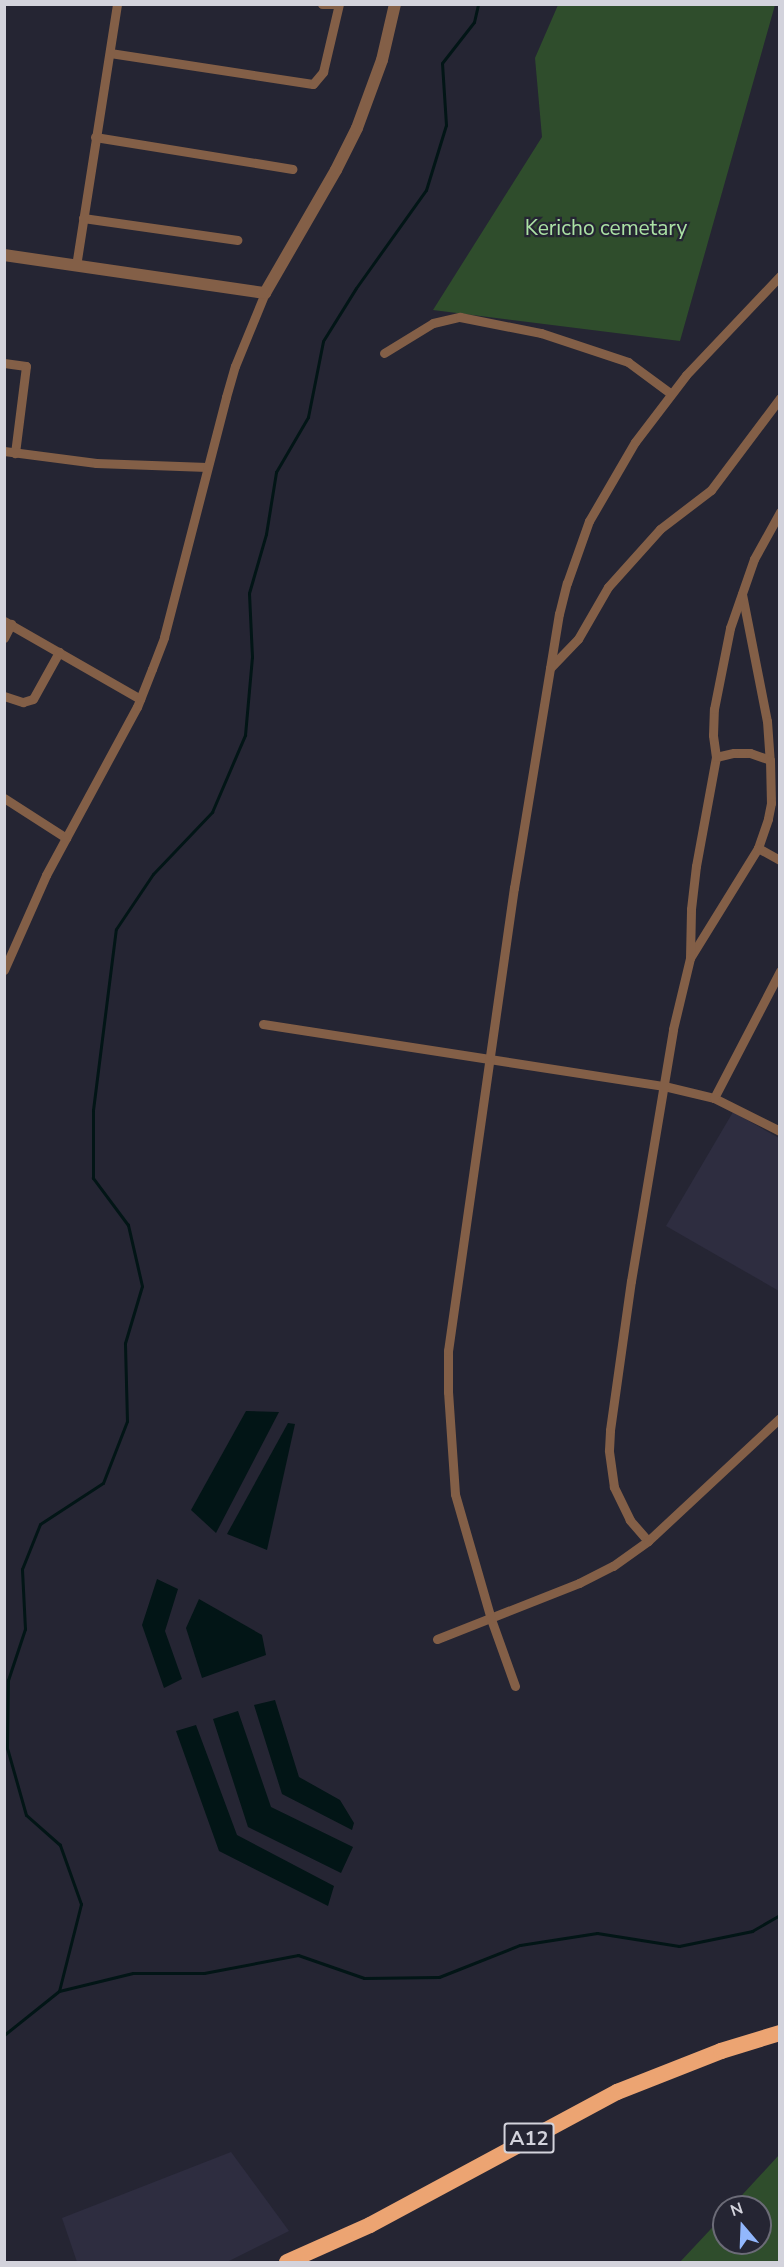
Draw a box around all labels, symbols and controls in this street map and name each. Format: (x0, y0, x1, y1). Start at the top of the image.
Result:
park label: Kericho cemetary (525, 215, 687, 241)
road number: A12 (504, 2121, 554, 2155)
north arrow (712, 2195, 772, 2255)
text: N (728, 2198, 746, 2222)

